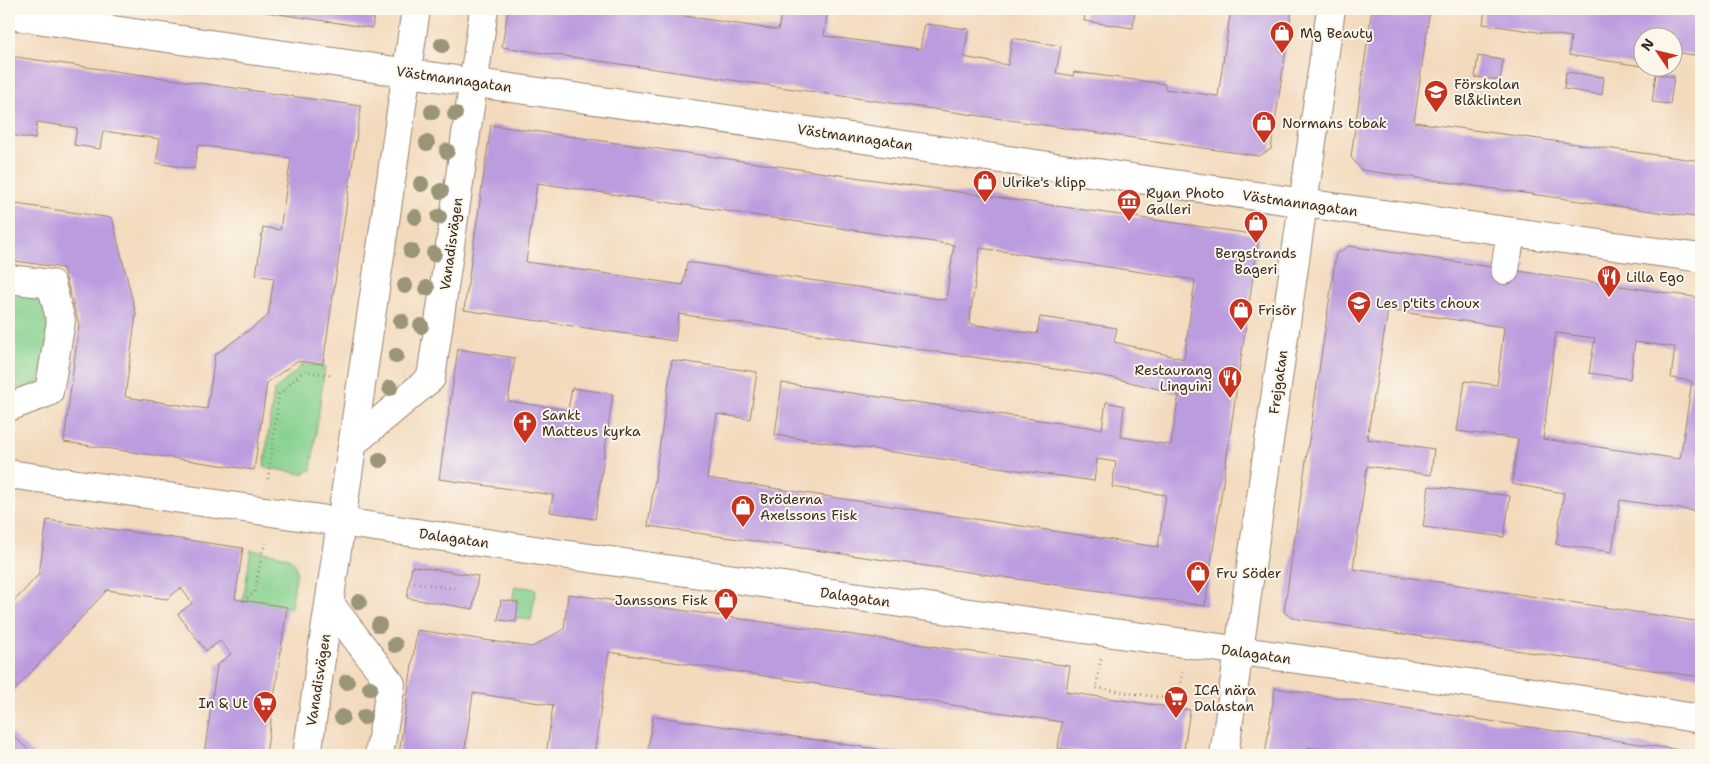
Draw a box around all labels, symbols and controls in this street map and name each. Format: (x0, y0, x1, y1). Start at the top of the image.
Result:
shop icon: Mg Beauty (1269, 20, 1295, 54)
place label: Mg Beauty (1300, 24, 1373, 42)
north arrow (1632, 28, 1682, 78)
text: N (1637, 35, 1658, 54)
street label: Västmannagatan (395, 62, 513, 96)
place label: Förskolan Blåklinten (1454, 75, 1522, 109)
school or university icon: Förskolan Blåklinten (1423, 79, 1449, 113)
shop icon: Normans tobak (1251, 110, 1277, 144)
place label: Normans tobak (1282, 114, 1387, 132)
street label: Västmannagatan (796, 120, 914, 154)
shop icon: Ulrike's klipp (972, 169, 998, 203)
place label: Ulrike's klipp (1002, 173, 1086, 191)
place label: Ryan Photo Galleri (1146, 184, 1224, 218)
street label: Västmannagatan (1241, 186, 1359, 220)
museum icon: Ryan Photo Galleri (1116, 188, 1142, 222)
street label: Vanadisvägen (436, 196, 466, 292)
shop icon: Bergstrands Bageri (1243, 210, 1269, 244)
place label: Bergstrands Bageri (1215, 244, 1297, 278)
restaurant icon: Lilla Ego (1596, 264, 1622, 298)
place label: Lilla Ego (1626, 268, 1684, 286)
school or university icon: Les p'tits choux (1346, 290, 1372, 324)
place label: Les p'tits choux (1376, 294, 1480, 312)
shop icon: Frisör (1228, 297, 1254, 331)
place label: Frisör (1258, 301, 1297, 319)
street label: Frejgatan (1265, 348, 1291, 415)
place label: Restaurang Linguini (1135, 361, 1212, 395)
restaurant icon: Restaurang Linguini (1217, 365, 1243, 399)
place label: Sankt Matteus kyrka (542, 406, 641, 440)
church icon: Sankt Matteus kyrka (512, 410, 538, 444)
place label: Bröderna Axelssons Fisk (760, 490, 857, 524)
shop icon: Bröderna Axelssons Fisk (730, 494, 756, 528)
street label: Dalagatan (418, 524, 491, 552)
shop icon: Fru Söder (1185, 560, 1211, 594)
place label: Fru Söder (1216, 564, 1282, 582)
street label: Dalagatan (819, 583, 892, 611)
shop icon: Janssons Fisk (713, 587, 739, 621)
place label: Janssons Fisk (614, 591, 708, 609)
street label: Vanadisvägen (302, 632, 334, 728)
street label: Dalagatan (1220, 640, 1293, 668)
place label: ICA nära Dalastan (1194, 681, 1256, 715)
supermarket icon: ICA nära Dalastan (1163, 685, 1189, 719)
supermarket icon: In & Ut (252, 690, 278, 724)
place label: In & Ut (198, 694, 248, 712)

